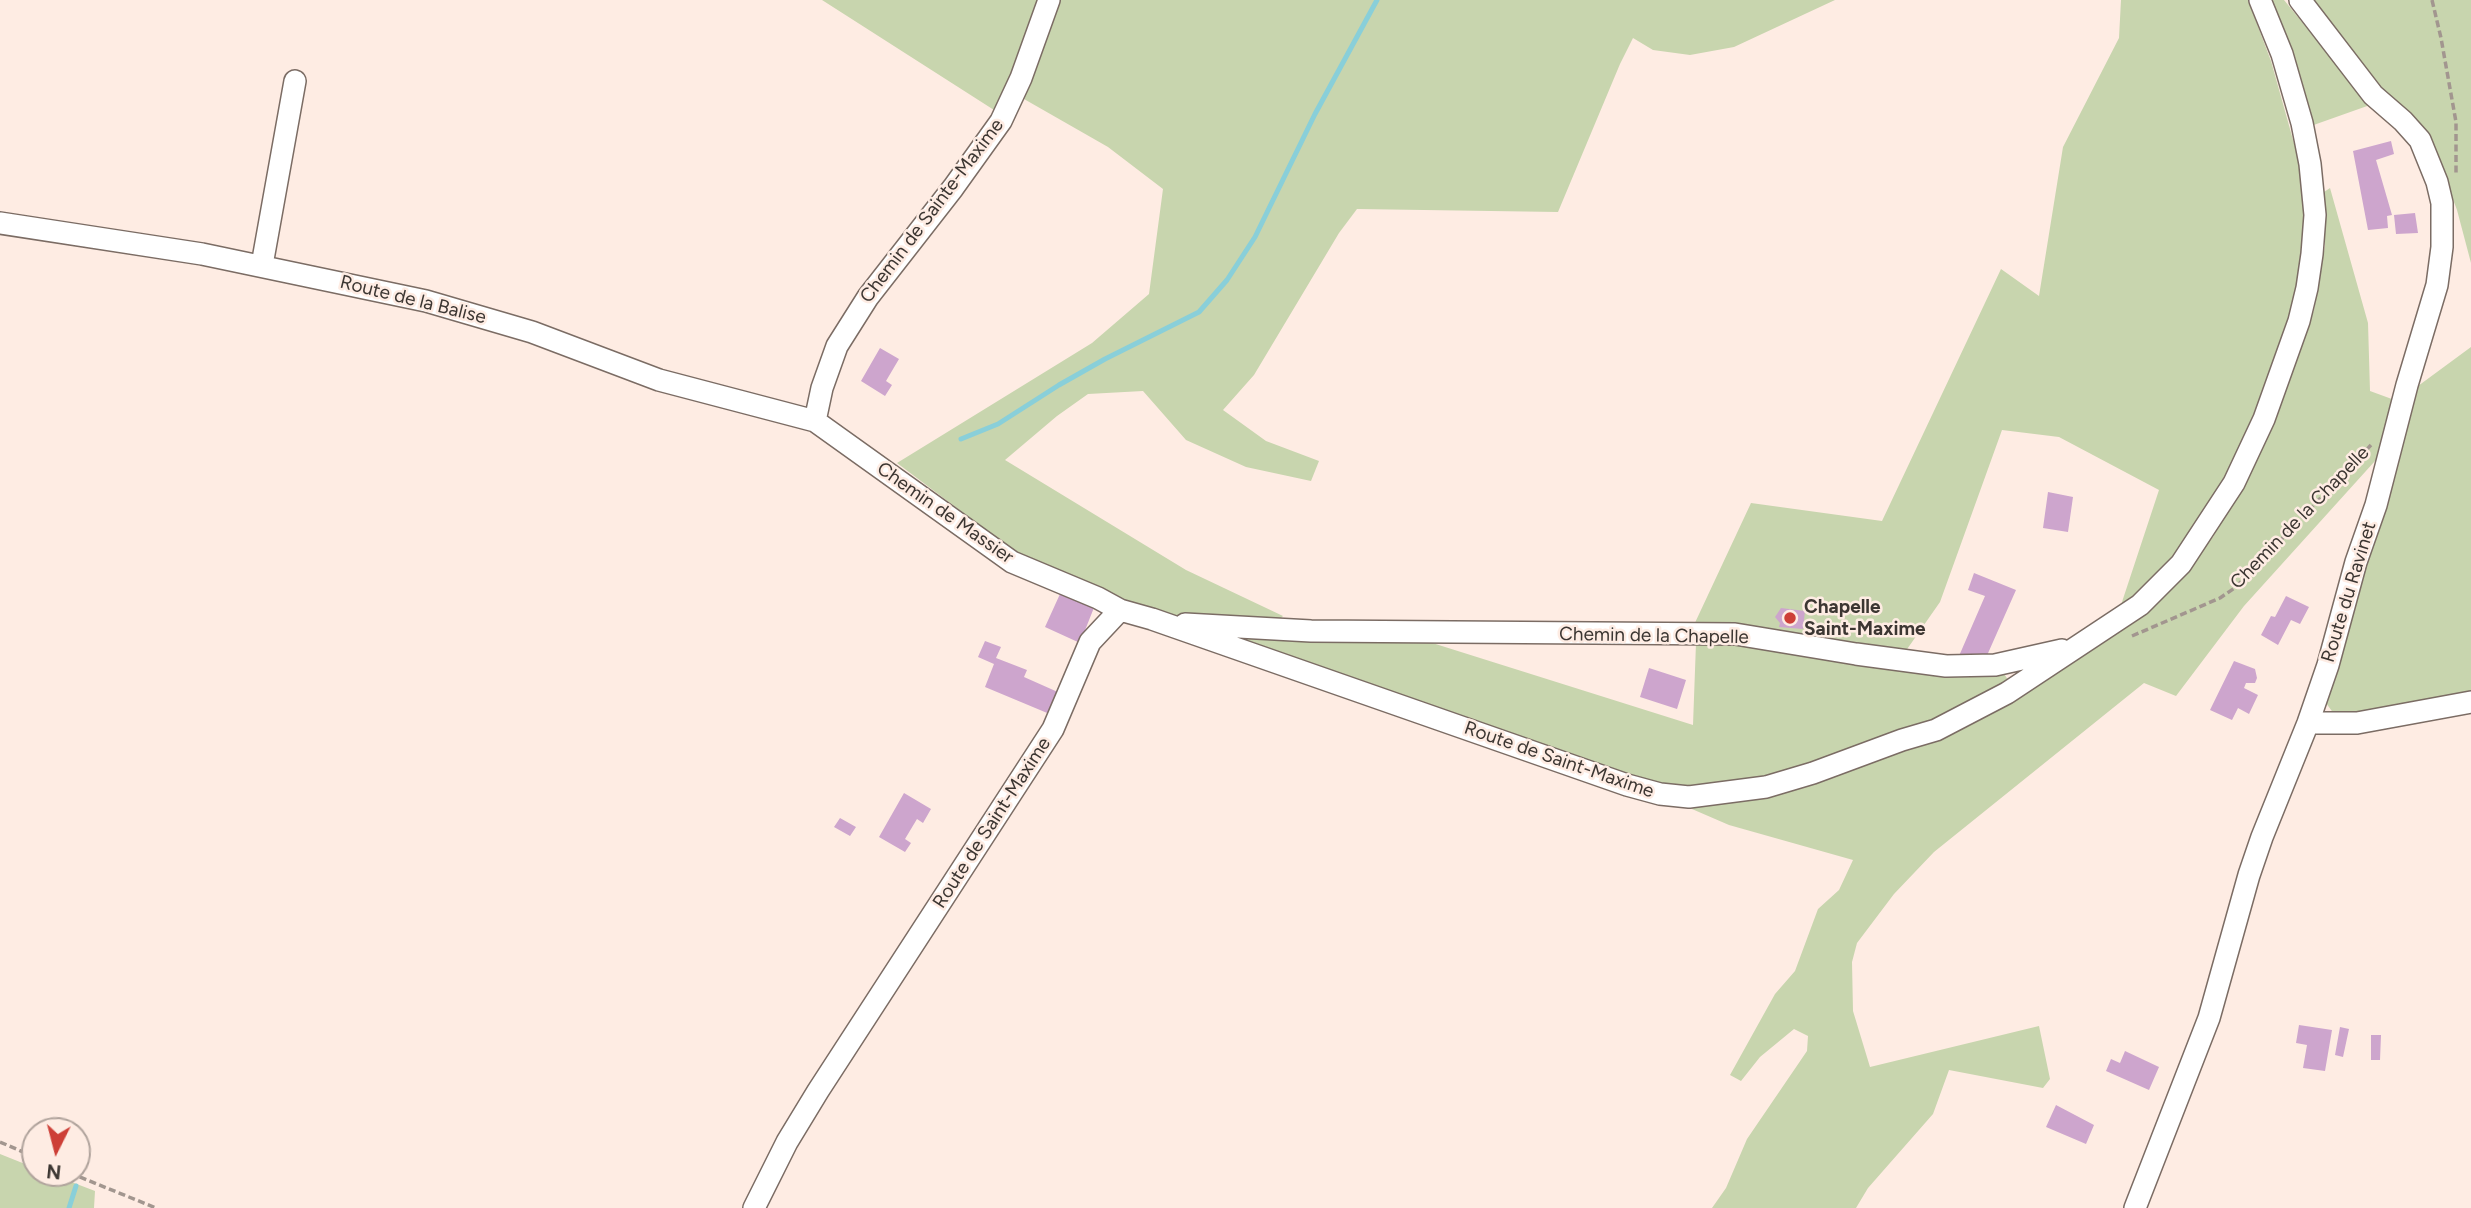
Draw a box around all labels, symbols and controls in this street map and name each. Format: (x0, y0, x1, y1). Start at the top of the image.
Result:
street label: Chemin de Sainte-Maxime (855, 115, 1009, 307)
street label: Route de la Balise (338, 271, 488, 329)
street label: Chemin de la Chapelle (2226, 442, 2374, 594)
street label: Chemin de Massier (872, 457, 1018, 569)
street label: Route du Ravinet (2317, 519, 2381, 665)
place label: Chapelle Saint-Maxime (1804, 596, 1925, 640)
marker: Chapelle Saint-Maxime (1782, 610, 1798, 626)
street label: Chemin de la Chapelle (1559, 623, 1749, 649)
street label: Route de Saint-Maxime (1461, 717, 1657, 803)
street label: Route de Saint-Maxime (928, 733, 1056, 913)
north arrow (21, 1117, 91, 1187)
text: N (45, 1159, 62, 1184)

